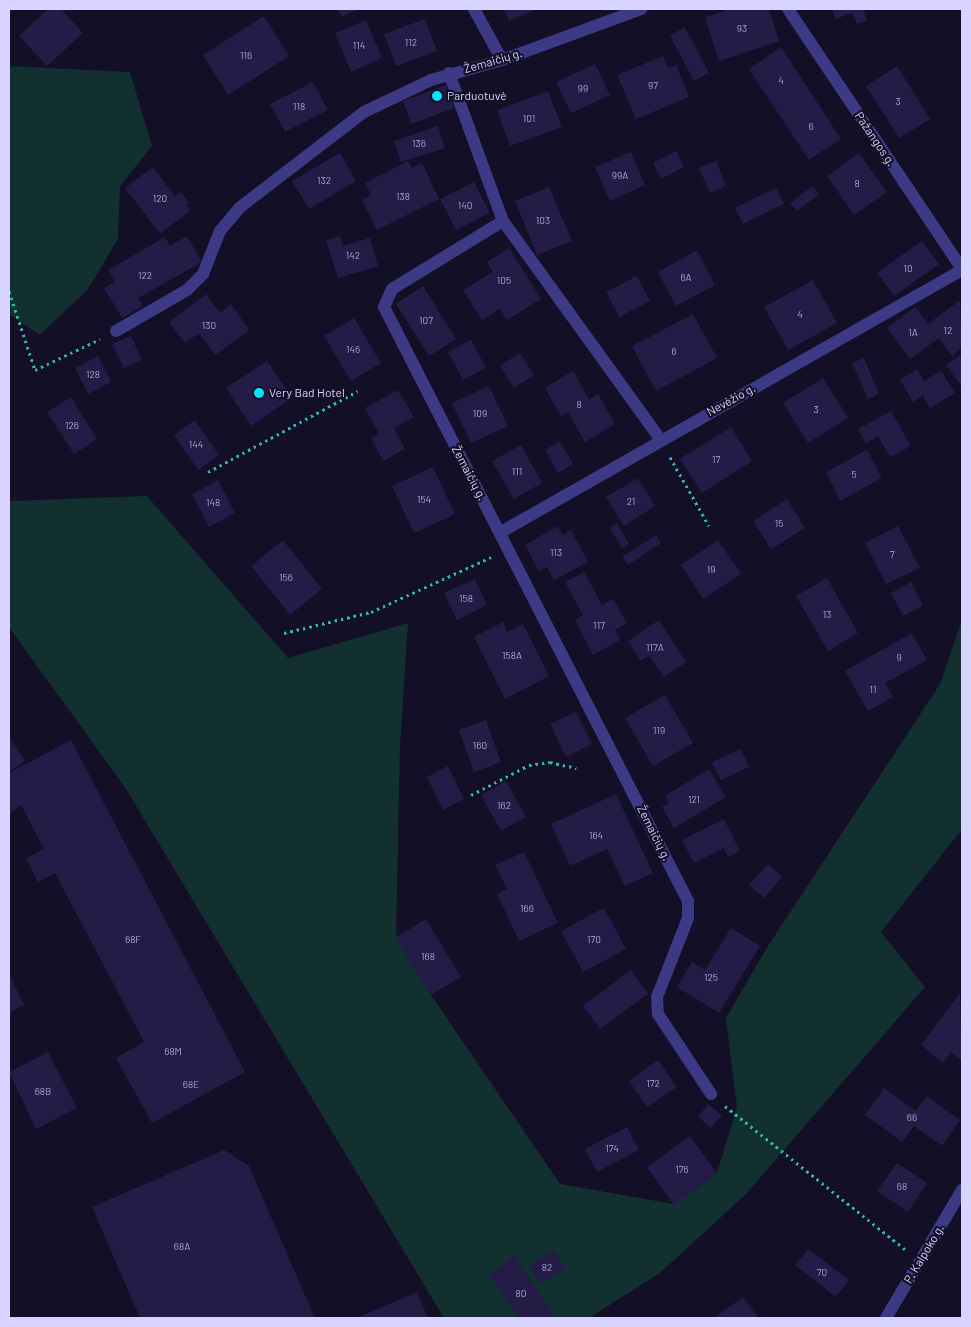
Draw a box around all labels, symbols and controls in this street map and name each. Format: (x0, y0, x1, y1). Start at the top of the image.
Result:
house number: 93 (737, 23, 747, 35)
house number: 112 (405, 37, 417, 49)
house number: 114 (353, 40, 365, 52)
street label: Žemaičių g. (462, 46, 524, 76)
house number: 116 (240, 50, 252, 62)
house number: 4 (778, 75, 784, 87)
house number: 97 (648, 80, 658, 92)
house number: 99 (578, 83, 588, 95)
place label: Parduotuvė (447, 89, 507, 103)
marker: Parduotuvė (431, 90, 443, 102)
house number: 3 (895, 96, 901, 108)
house number: 118 (293, 101, 305, 113)
street label: Pažangos g. (852, 109, 898, 169)
house number: 101 (523, 113, 535, 125)
house number: 6 (808, 121, 814, 133)
house number: 136 (412, 138, 426, 150)
house number: 99A (612, 170, 628, 182)
house number: 132 (317, 175, 331, 187)
house number: 8 (854, 178, 860, 190)
house number: 138 (396, 191, 410, 203)
house number: 120 (153, 193, 167, 205)
house number: 140 (458, 200, 472, 212)
house number: 103 (536, 215, 550, 227)
house number: 142 (346, 250, 360, 262)
house number: 10 (903, 263, 913, 275)
house number: 122 (138, 270, 152, 282)
house number: 6A (680, 272, 692, 284)
house number: 105 (497, 275, 511, 287)
house number: 4 (797, 309, 803, 321)
house number: 107 (419, 315, 433, 327)
house number: 130 (202, 320, 216, 332)
house number: 12 (944, 325, 952, 337)
house number: 1A (908, 327, 918, 339)
house number: 146 (346, 344, 360, 356)
house number: 6 (671, 346, 677, 358)
house number: 128 (86, 369, 100, 381)
street label: Nevėžio g. (704, 381, 758, 419)
place label: Very Bad Hotel (269, 386, 345, 400)
marker: Very Bad Hotel (253, 387, 265, 399)
house number: 8 (576, 399, 582, 411)
house number: 3 (813, 404, 819, 416)
house number: 109 (473, 408, 487, 420)
house number: 126 (65, 420, 79, 432)
house number: 144 (189, 439, 203, 451)
street label: Žemaičių g. (449, 443, 489, 503)
house number: 17 (712, 454, 720, 466)
house number: 111 (512, 466, 522, 478)
house number: 5 (851, 469, 857, 481)
house number: 154 (417, 494, 431, 506)
house number: 21 (627, 496, 635, 508)
house number: 148 (206, 497, 220, 509)
house number: 15 (775, 518, 783, 530)
house number: 113 (550, 547, 562, 559)
house number: 7 (890, 549, 894, 561)
house number: 19 (707, 564, 715, 576)
house number: 156 (279, 572, 293, 584)
house number: 158 (459, 593, 473, 605)
house number: 13 (823, 609, 831, 621)
house number: 117 (593, 620, 605, 632)
house number: 117A (646, 642, 664, 654)
house number: 158A (502, 650, 522, 662)
house number: 9 (896, 652, 902, 664)
house number: 11 (869, 684, 877, 696)
house number: 119 (653, 725, 665, 737)
house number: 160 (473, 740, 487, 752)
house number: 121 (688, 794, 700, 806)
house number: 162 (497, 800, 511, 812)
street label: Žemaičių g. (634, 803, 674, 863)
house number: 164 (589, 830, 603, 842)
house number: 166 (520, 903, 534, 915)
house number: 68F (125, 934, 141, 946)
house number: 170 (587, 934, 601, 946)
house number: 168 (421, 951, 435, 963)
house number: 125 (704, 972, 718, 984)
house number: 68M (164, 1046, 182, 1058)
house number: 172 (646, 1078, 660, 1090)
house number: 68E (183, 1079, 199, 1091)
house number: 68B (35, 1086, 51, 1098)
house number: 66 (907, 1112, 917, 1124)
house number: 174 (605, 1143, 619, 1155)
house number: 176 (675, 1164, 689, 1176)
house number: 68 (897, 1181, 907, 1193)
street label: P. Kalpoko g. (901, 1222, 947, 1286)
house number: 68A (174, 1241, 190, 1253)
house number: 82 (542, 1262, 552, 1274)
house number: 70 (817, 1267, 827, 1279)
house number: 80 (516, 1288, 526, 1300)

